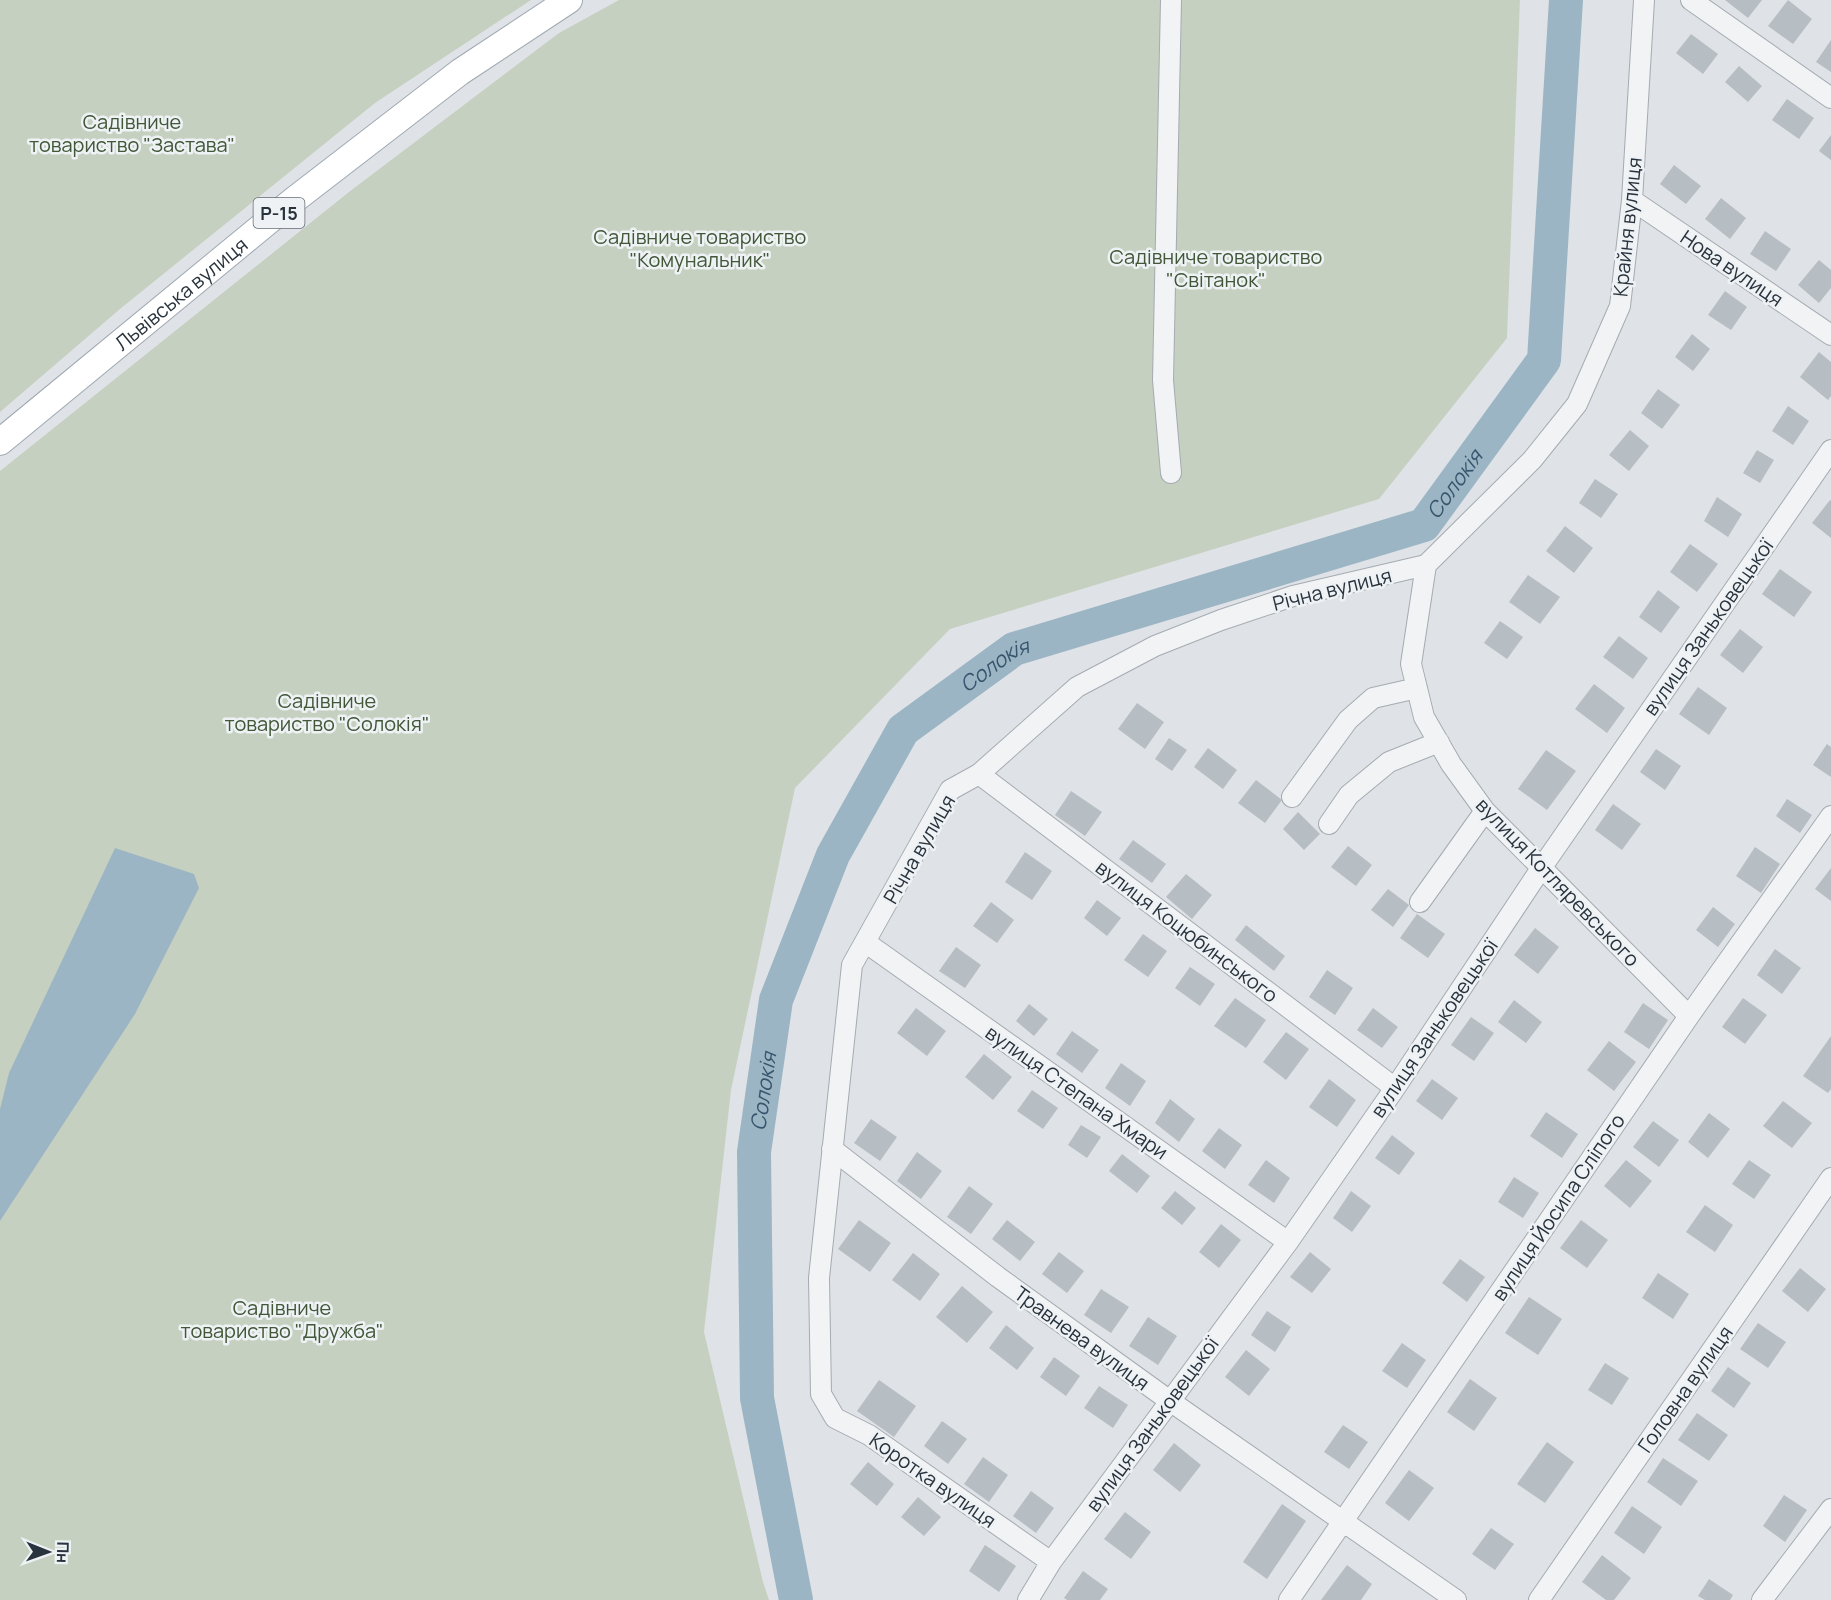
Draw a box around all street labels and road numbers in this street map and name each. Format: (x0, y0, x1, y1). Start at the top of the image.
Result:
street label: Крайня вулиця (1606, 156, 1648, 298)
road number: Р-15 (254, 198, 304, 228)
street label: Нова вулиця (1675, 224, 1789, 312)
street label: Львівська вулиця (109, 231, 253, 356)
street label: вулиця Заньковецької (1637, 532, 1780, 721)
street label: Річна вулиця (1270, 561, 1394, 617)
street label: Річна вулиця (877, 790, 961, 908)
street label: вулиця Котляревського (1470, 792, 1646, 972)
street label: вулиця Коцюбинського (1090, 854, 1284, 1008)
street label: вулиця Заньковецької (1364, 932, 1505, 1123)
street label: вулиця Степана Хмари (980, 1019, 1174, 1165)
street label: вулиця Йосипа Сліпого (1485, 1108, 1631, 1306)
street label: Травнева вулиця (1009, 1280, 1155, 1396)
street label: Головна вулиця (1631, 1320, 1739, 1458)
street label: вулиця Заньковецької (1079, 1330, 1225, 1517)
street label: Коротка вулиця (864, 1426, 1002, 1534)

